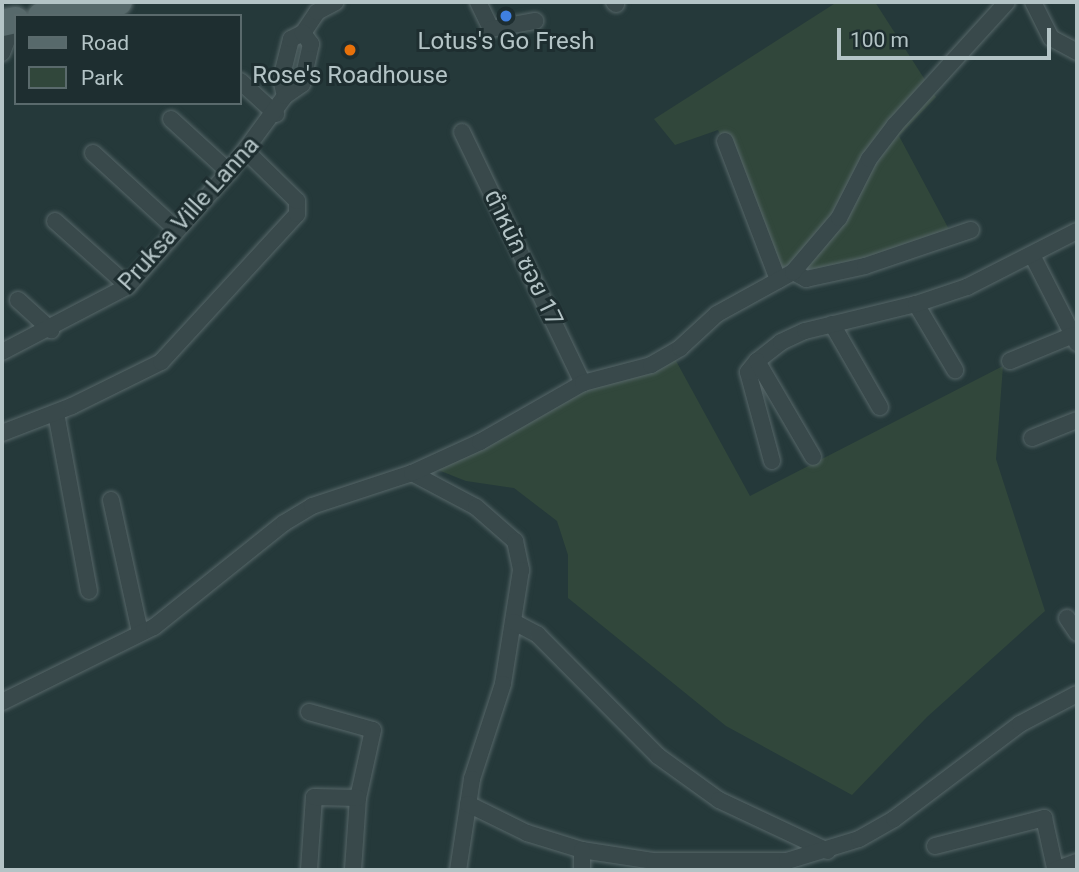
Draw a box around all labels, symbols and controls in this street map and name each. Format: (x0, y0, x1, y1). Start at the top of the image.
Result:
marker: Lotus's Go Fresh (498, 8, 514, 24)
legend (14, 14, 242, 105)
scale bar (841, 14, 1054, 58)
place label: Lotus's Go Fresh (418, 28, 594, 56)
text: 100 m (850, 28, 909, 52)
text: Road (81, 31, 129, 55)
marker: Rose's Roadhouse (342, 42, 358, 58)
place label: Rose's Roadhouse (252, 62, 448, 90)
text: Park (81, 66, 123, 90)
street label: Pruksa Ville Lanna (112, 131, 266, 297)
street label: ตำหนัก ซอย 17 (478, 185, 568, 331)

